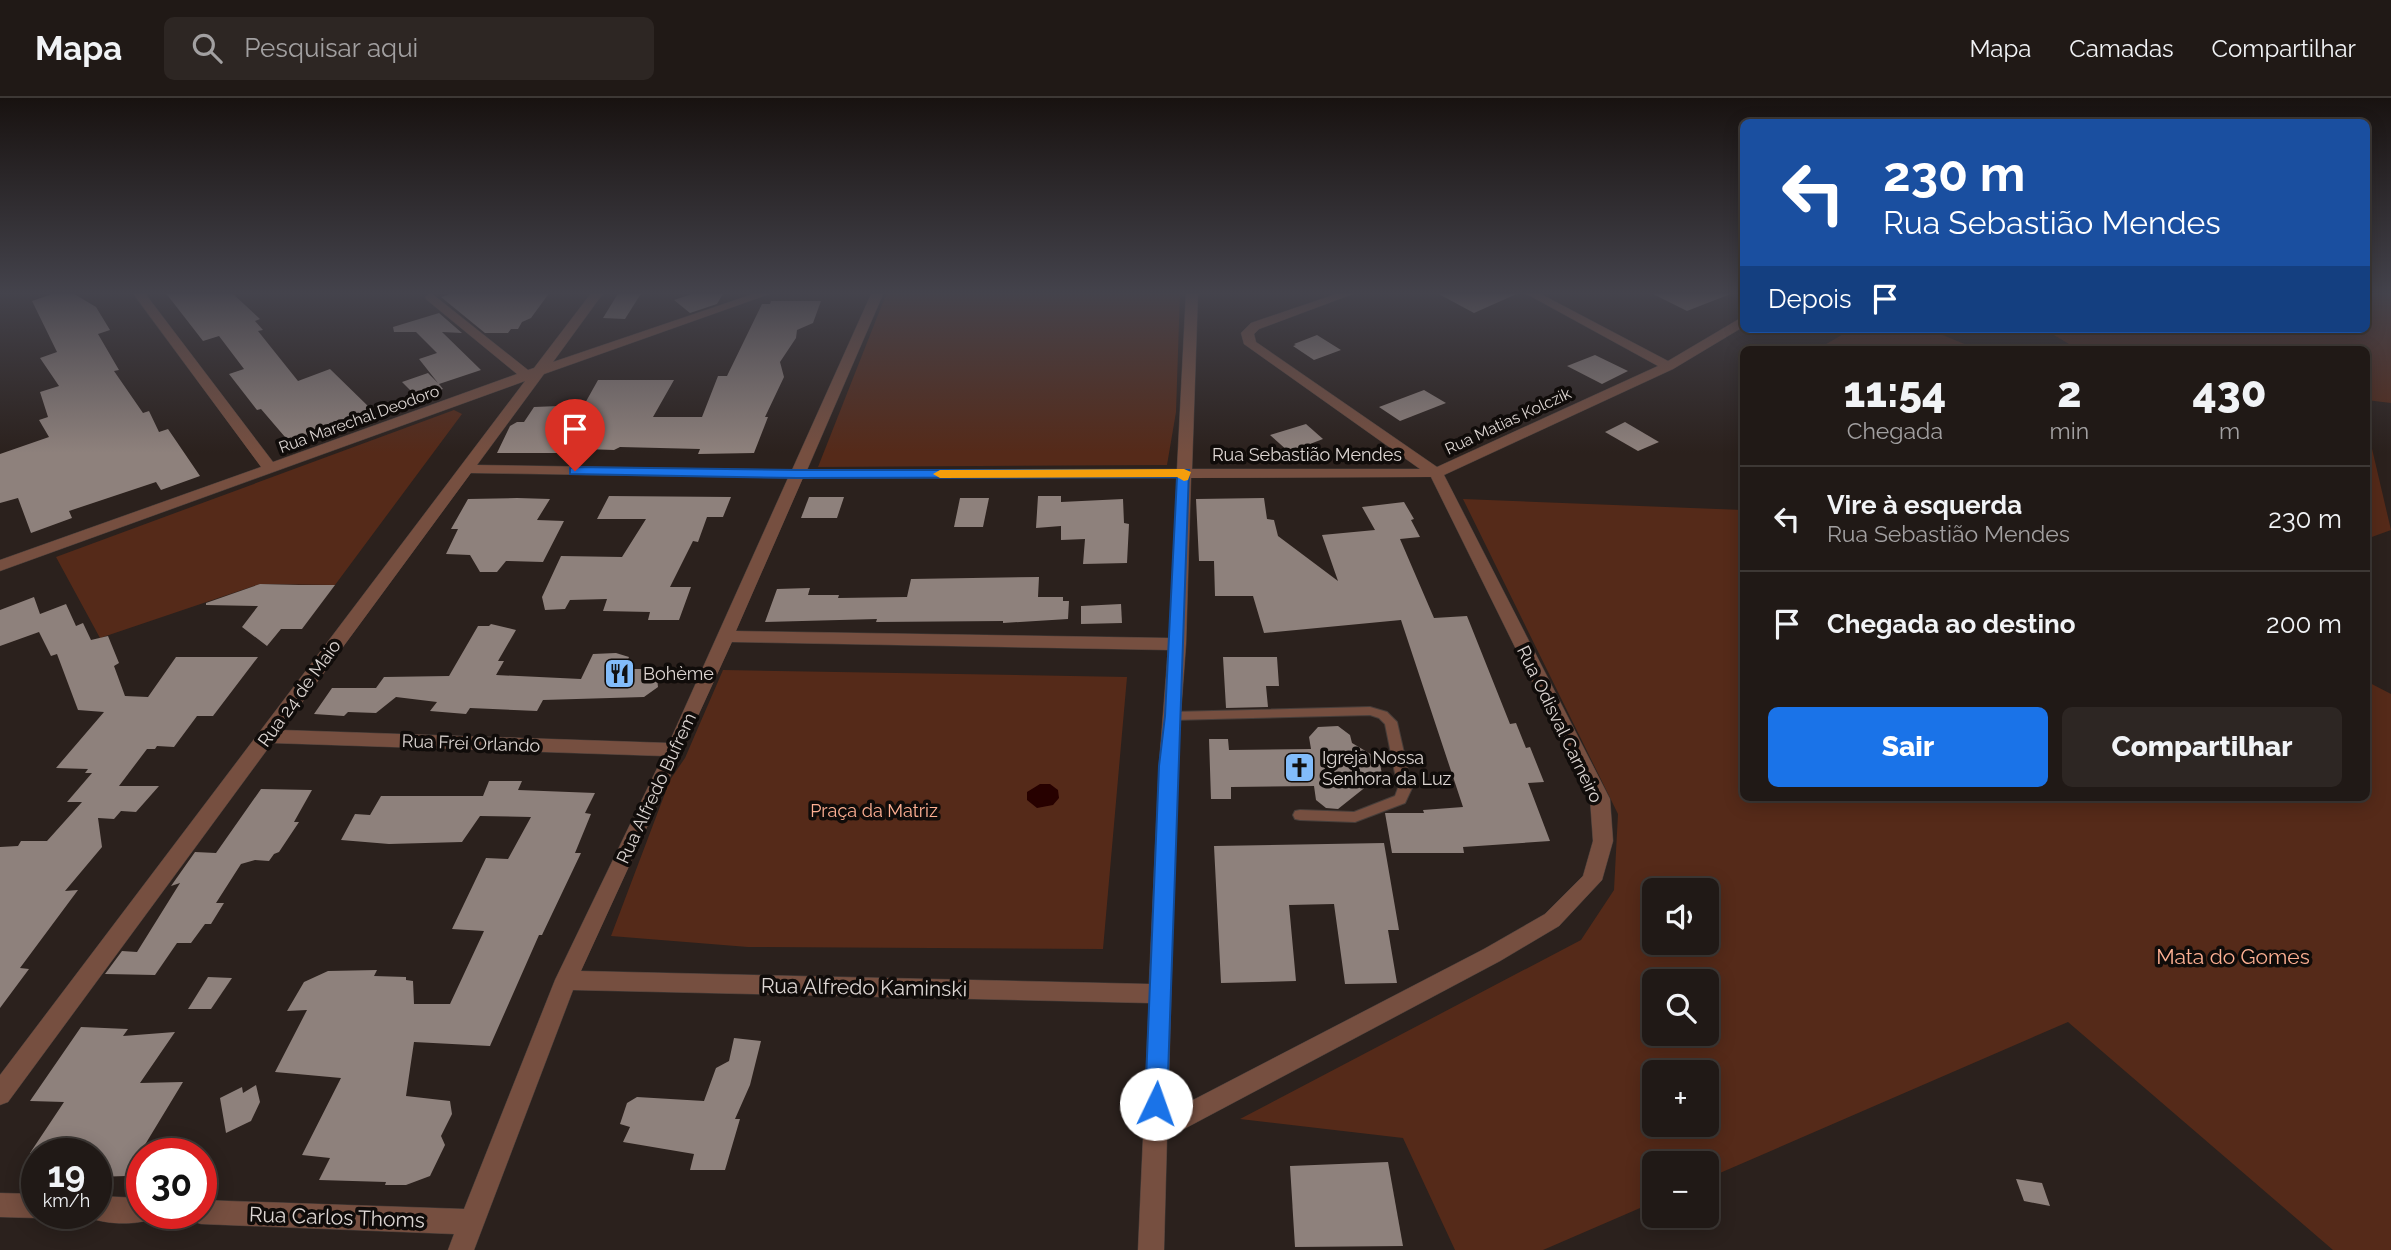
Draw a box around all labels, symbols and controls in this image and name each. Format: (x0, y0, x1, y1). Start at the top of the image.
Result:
search box (164, 17, 654, 80)
text: Mapa (35, 29, 122, 68)
icon: search (188, 29, 226, 67)
text: Pesquisar aqui (244, 33, 418, 63)
text: Mapa (1969, 34, 2031, 63)
text: Camadas (2069, 34, 2174, 63)
text: Compartilhar (2212, 34, 2356, 63)
text: 230 m (1883, 145, 2025, 202)
icon: left (1768, 147, 1859, 238)
text: Rua Sebastião Mendes (1883, 204, 2221, 241)
icon: arrive (1866, 280, 1904, 318)
text: Depois (1768, 284, 1852, 314)
text: 11:54 (1843, 368, 1946, 417)
text: 2 (2057, 368, 2082, 417)
text: 430 (2193, 368, 2267, 417)
street label: Rua Marechal Deodoro (276, 381, 442, 457)
street label: Rua Matias Kolczik (1442, 383, 1575, 459)
pin (545, 399, 605, 471)
icon: arrive (556, 410, 594, 448)
text: Chegada (1847, 417, 1943, 444)
text: min (2050, 417, 2089, 444)
text: m (2219, 417, 2240, 444)
street label: Rua Sebastião Mendes (1212, 444, 1402, 465)
text: Vire à esquerda (1827, 490, 2022, 520)
icon: left (1768, 500, 1806, 538)
text: 230 m (2268, 504, 2342, 534)
text: Rua Sebastião Mendes (1827, 520, 2070, 547)
icon: arrive (1768, 605, 1806, 643)
text: Chegada ao destino (1827, 609, 2076, 639)
text: 200 m (2266, 609, 2342, 639)
street label: Rua 24 de Maio (253, 635, 345, 751)
street label: Rua Odisval Carneiro (1513, 642, 1607, 806)
restaurant icon: Bohème (603, 656, 637, 690)
place label: Bohème (643, 663, 714, 684)
button: Sair (1768, 707, 2048, 787)
button: Compartilhar (2062, 707, 2342, 787)
street label: Rua Alfredo Bufrem (612, 709, 700, 867)
street label: Rua Frei Orlando (401, 730, 541, 756)
place label: Igreja Nossa Senhora da Luz (1322, 747, 1452, 789)
church icon: Igreja Nossa Senhora da Luz (1282, 750, 1316, 784)
park label: Praça da Matriz (810, 800, 938, 821)
map controls (1642, 878, 1719, 1228)
button: sound (1642, 878, 1719, 955)
park label: Mata do Gomes (2156, 944, 2310, 969)
button: search (1642, 969, 1719, 1046)
street label: Rua Alfredo Kaminski (761, 973, 967, 1001)
button: + (1642, 1060, 1719, 1137)
position arrow (1119, 1067, 1193, 1141)
speed limit sign: 30 (126, 1138, 217, 1229)
button: − (1642, 1151, 1719, 1228)
text: 19 (48, 1154, 85, 1195)
text: km/h (43, 1190, 90, 1211)
street label: Rua Carlos Thoms (249, 1201, 425, 1233)

